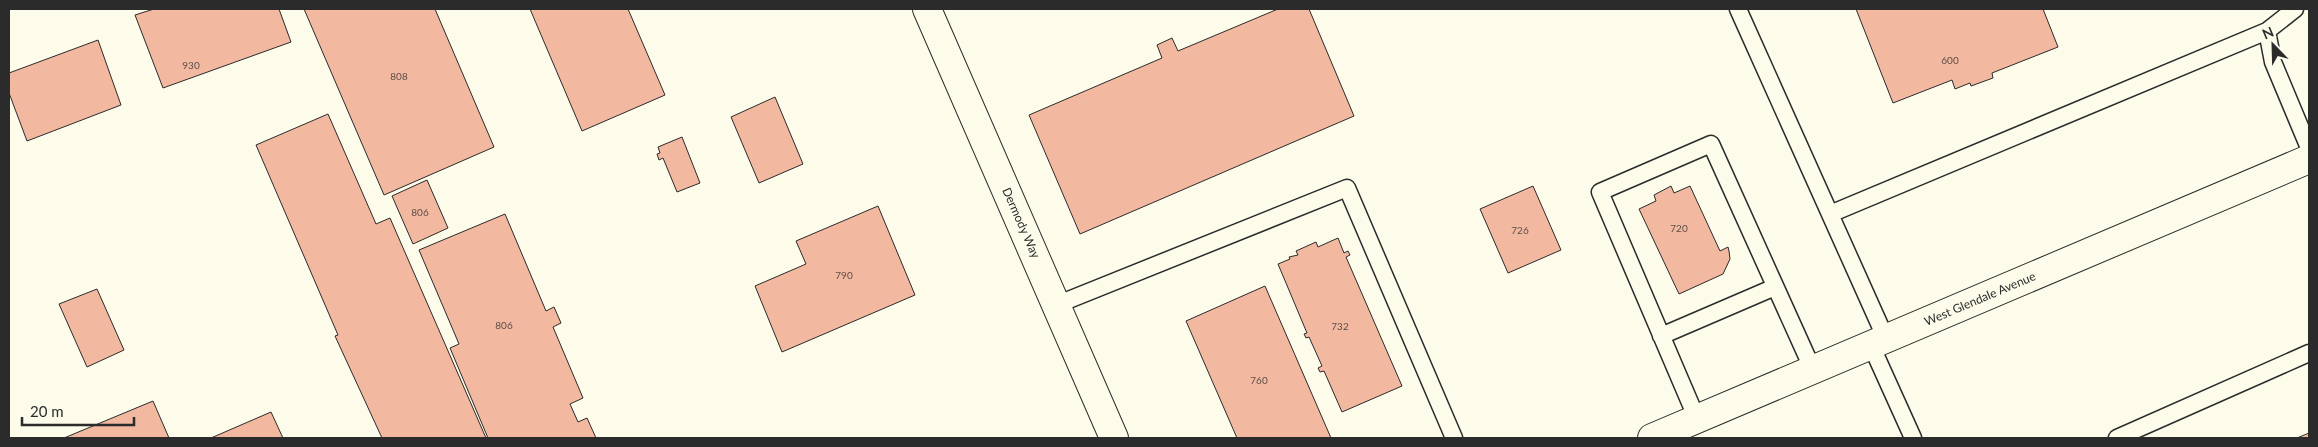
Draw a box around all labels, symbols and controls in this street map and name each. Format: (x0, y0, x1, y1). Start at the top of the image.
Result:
north arrow (2248, 20, 2298, 70)
text: N (2259, 23, 2276, 43)
house number: 600 (1941, 54, 1959, 66)
house number: 930 (182, 59, 200, 71)
house number: 808 (390, 70, 408, 82)
street label: Dermody Way (999, 185, 1044, 261)
house number: 806 (411, 206, 429, 218)
house number: 720 (1670, 222, 1688, 234)
house number: 726 (1511, 224, 1529, 236)
street label: West Glendale Avenue (1922, 268, 2038, 329)
house number: 790 (835, 269, 853, 281)
house number: 806 (495, 319, 513, 331)
house number: 732 (1331, 320, 1349, 332)
house number: 760 (1250, 374, 1268, 386)
scale bar (22, 394, 135, 426)
text: 20 m (30, 402, 64, 420)

